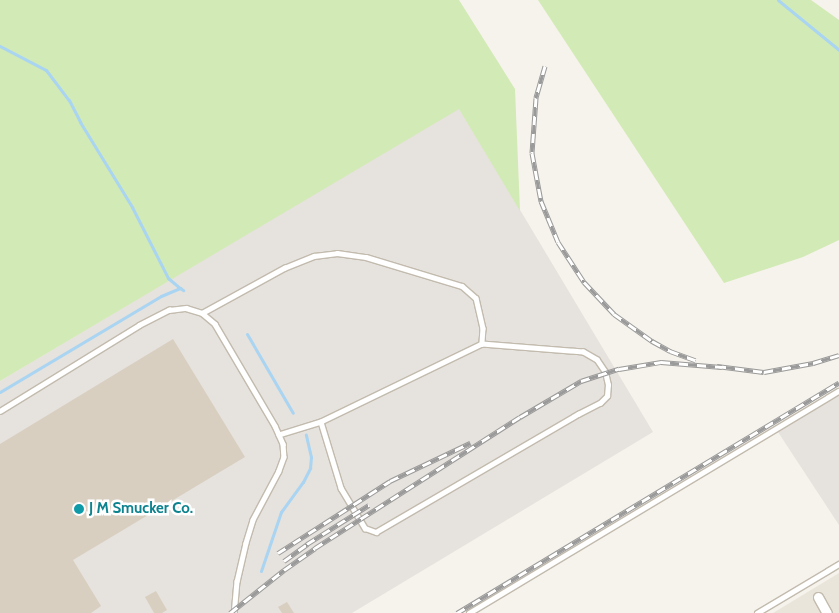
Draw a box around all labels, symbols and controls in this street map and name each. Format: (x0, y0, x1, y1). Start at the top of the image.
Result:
place label: J M Smucker Co. (89, 500, 193, 518)
marker: J M Smucker Co. (73, 503, 85, 515)

